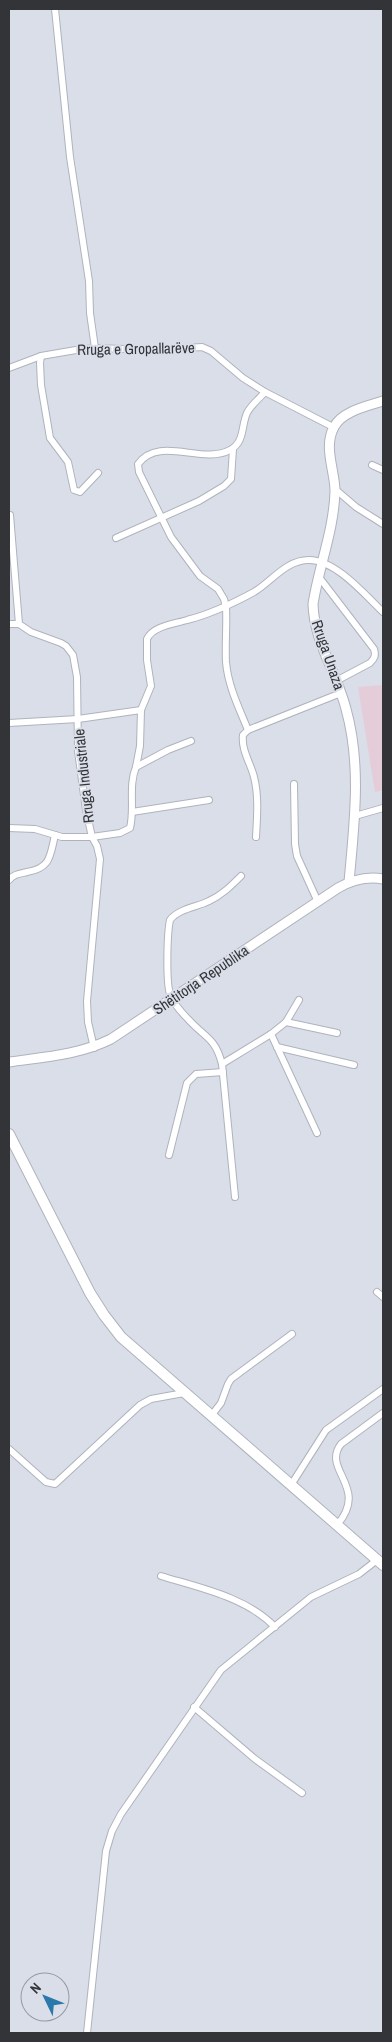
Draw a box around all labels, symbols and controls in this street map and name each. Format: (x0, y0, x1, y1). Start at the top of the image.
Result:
street label: Rruga e Gropallarëve (77, 337, 195, 360)
street label: Rruga Unaza (307, 617, 350, 693)
street label: Rruga Industriale (68, 728, 99, 824)
street label: Shëtitorja Republika (149, 940, 253, 1019)
north arrow (20, 1972, 70, 2022)
text: N (26, 1979, 45, 1997)

